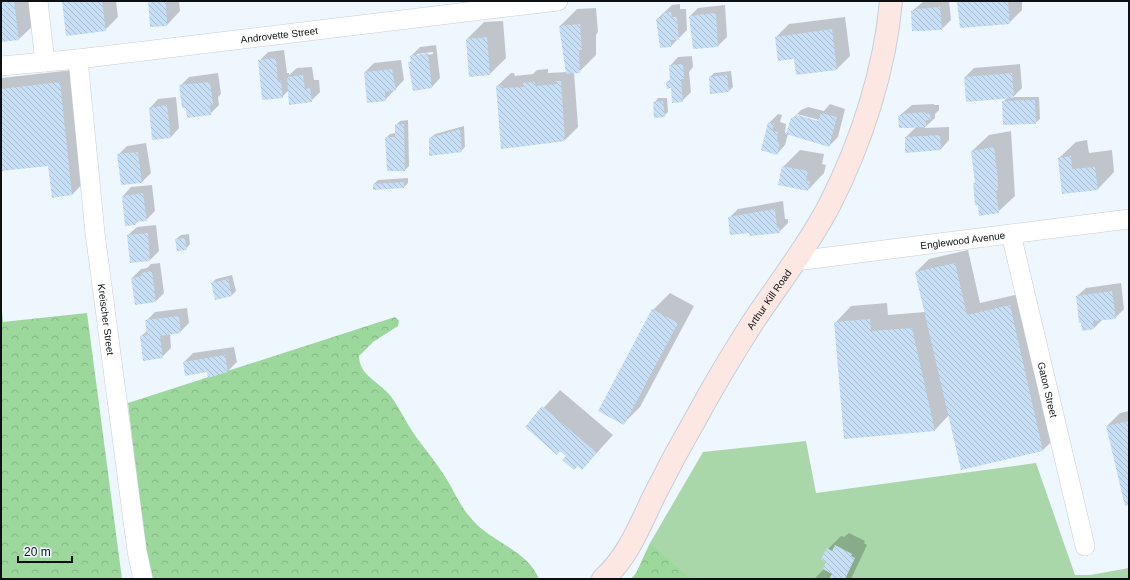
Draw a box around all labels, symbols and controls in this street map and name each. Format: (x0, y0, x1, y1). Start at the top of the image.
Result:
street label: Androvette Street (240, 25, 319, 45)
street label: Englewood Avenue (920, 230, 1006, 251)
street label: Arthur Kill Road (745, 268, 794, 332)
street label: Kreischer Street (96, 283, 116, 356)
street label: Gaton Street (1036, 361, 1059, 419)
scale bar (18, 538, 72, 564)
text: 20 m (24, 545, 51, 559)

